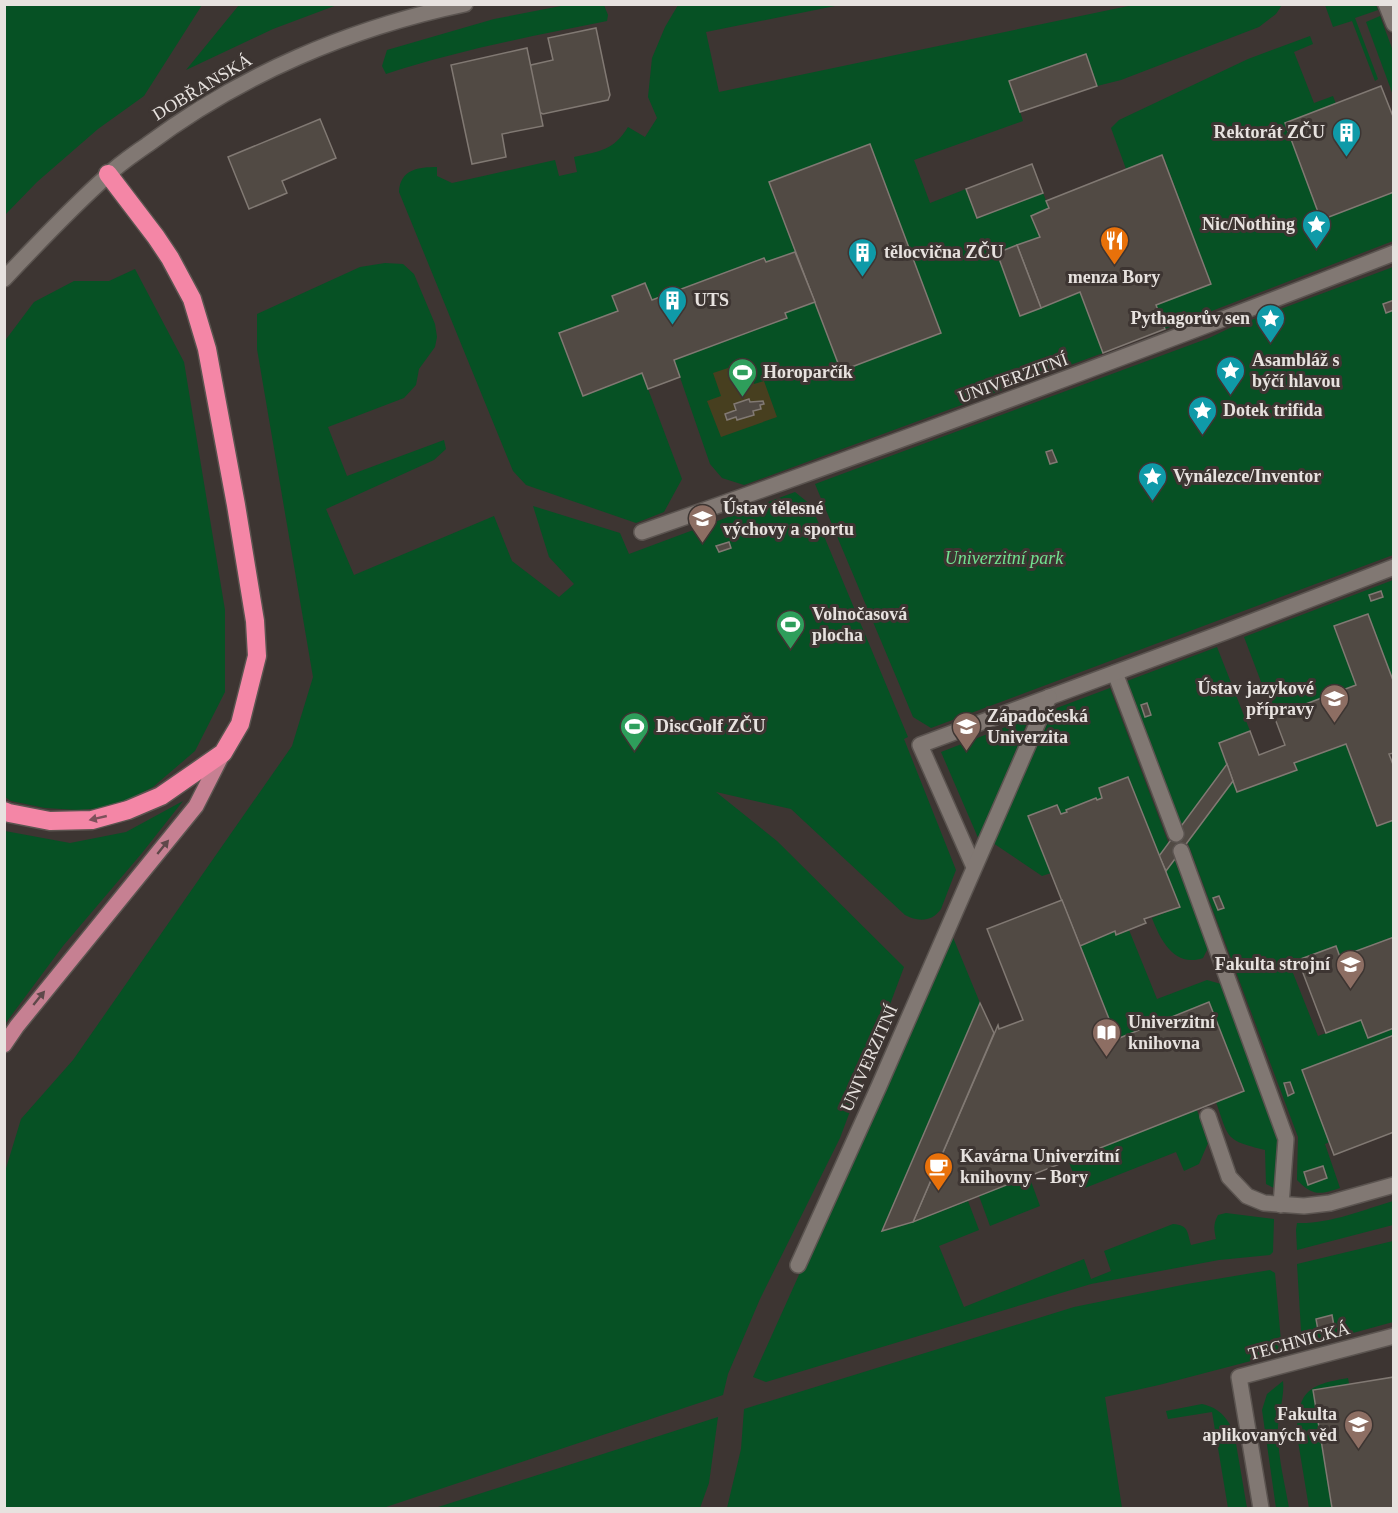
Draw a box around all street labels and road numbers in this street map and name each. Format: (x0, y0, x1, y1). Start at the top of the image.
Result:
street label: DOBŘANSKÁ (148, 49, 255, 124)
street label: UNIVERZITNÍ (955, 348, 1070, 407)
street label: UNIVERZITNÍ (836, 1001, 902, 1115)
street label: TECHNICKÁ (1246, 1317, 1352, 1364)

